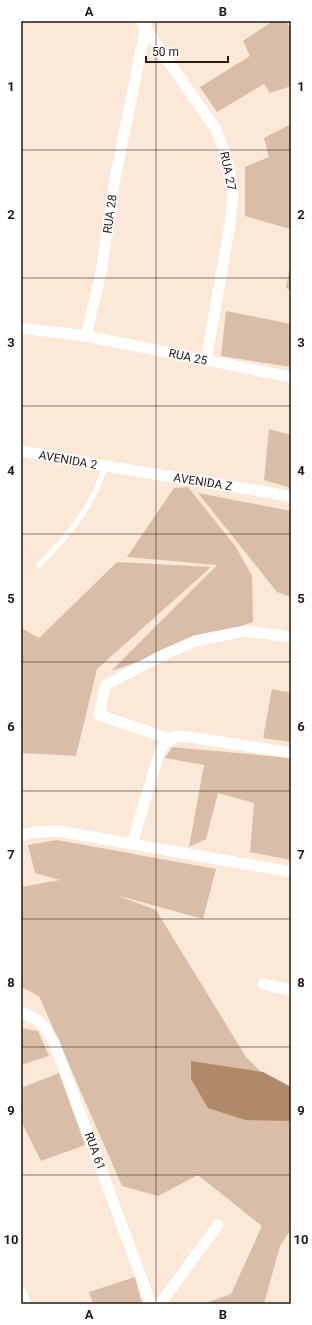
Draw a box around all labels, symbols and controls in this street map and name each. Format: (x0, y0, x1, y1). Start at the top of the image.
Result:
text: A (85, 4, 94, 19)
text: B (219, 4, 227, 19)
scale bar (146, 38, 228, 64)
text: 50 m (152, 45, 179, 59)
text: 1 (7, 79, 15, 94)
text: 1 (297, 79, 305, 94)
street label: RUA 27 (217, 150, 239, 192)
street label: RUA 28 (100, 193, 120, 234)
text: 2 (7, 207, 15, 222)
text: 2 (297, 207, 305, 222)
text: 3 (7, 335, 15, 350)
text: 3 (297, 335, 305, 350)
street label: RUA 25 (167, 346, 209, 368)
street label: AVENIDA 2 (38, 448, 98, 472)
text: 4 (7, 463, 15, 478)
text: 4 (297, 463, 305, 478)
street label: AVENIDA Z (173, 470, 233, 494)
text: 5 (7, 591, 15, 606)
text: 5 (297, 591, 305, 606)
text: 6 (7, 719, 15, 734)
text: 6 (297, 719, 305, 734)
text: 7 (7, 847, 15, 862)
text: 7 (297, 847, 305, 862)
text: 8 (7, 975, 15, 990)
text: 8 (297, 975, 305, 990)
text: 9 (7, 1103, 15, 1118)
text: 9 (297, 1103, 305, 1118)
street label: RUA 61 (82, 1130, 108, 1172)
text: 10 (4, 1232, 18, 1247)
text: 10 (294, 1232, 308, 1247)
text: A (85, 1307, 94, 1322)
text: B (219, 1307, 227, 1322)

